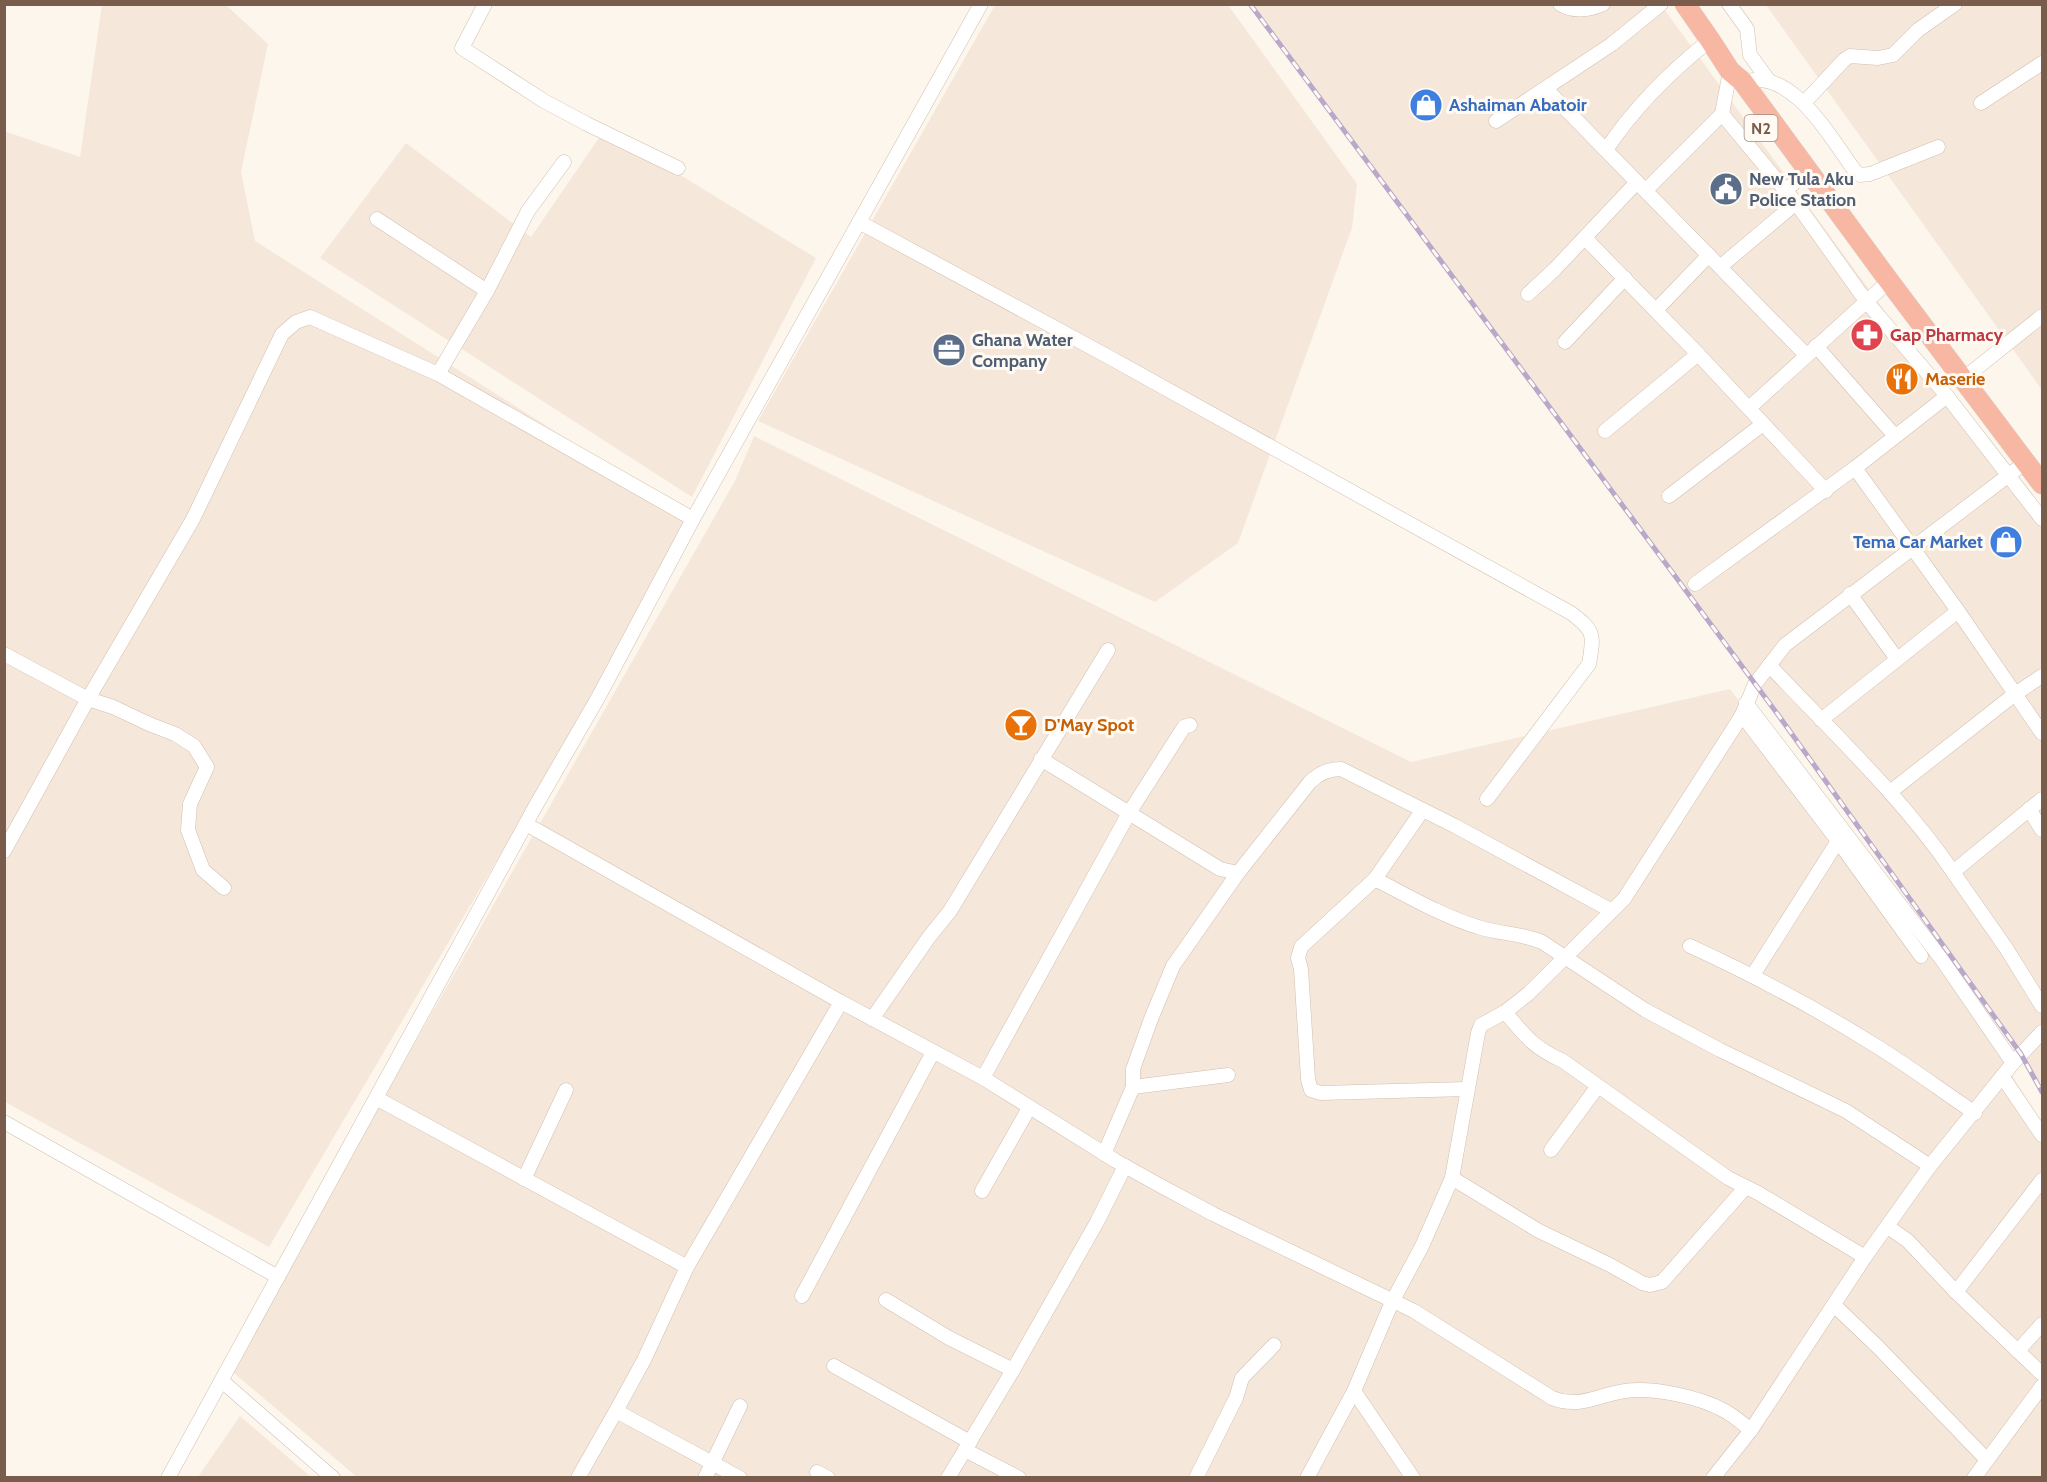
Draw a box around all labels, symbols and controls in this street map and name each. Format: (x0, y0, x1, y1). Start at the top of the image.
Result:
shop icon: Ashaiman Abatoir (1408, 87, 1444, 123)
place label: Ashaiman Abatoir (1449, 94, 1587, 116)
road number: N2 (1744, 115, 1778, 141)
place label: New Tula Aku Police Station (1749, 168, 1856, 211)
public building icon: New Tula Aku Police Station (1708, 171, 1744, 207)
pharmacy icon: Gap Pharmacy (1849, 317, 1885, 353)
place label: Gap Pharmacy (1890, 324, 2004, 346)
place label: Ghana Water Company (972, 329, 1073, 372)
office icon: Ghana Water Company (931, 332, 967, 368)
restaurant icon: Maserie (1884, 361, 1920, 397)
place label: Maserie (1925, 368, 1985, 390)
shop icon: Tema Car Market (1988, 524, 2024, 560)
place label: Tema Car Market (1853, 531, 1983, 553)
bar icon: D'May Spot (1003, 707, 1039, 743)
place label: D'May Spot (1044, 714, 1134, 736)

